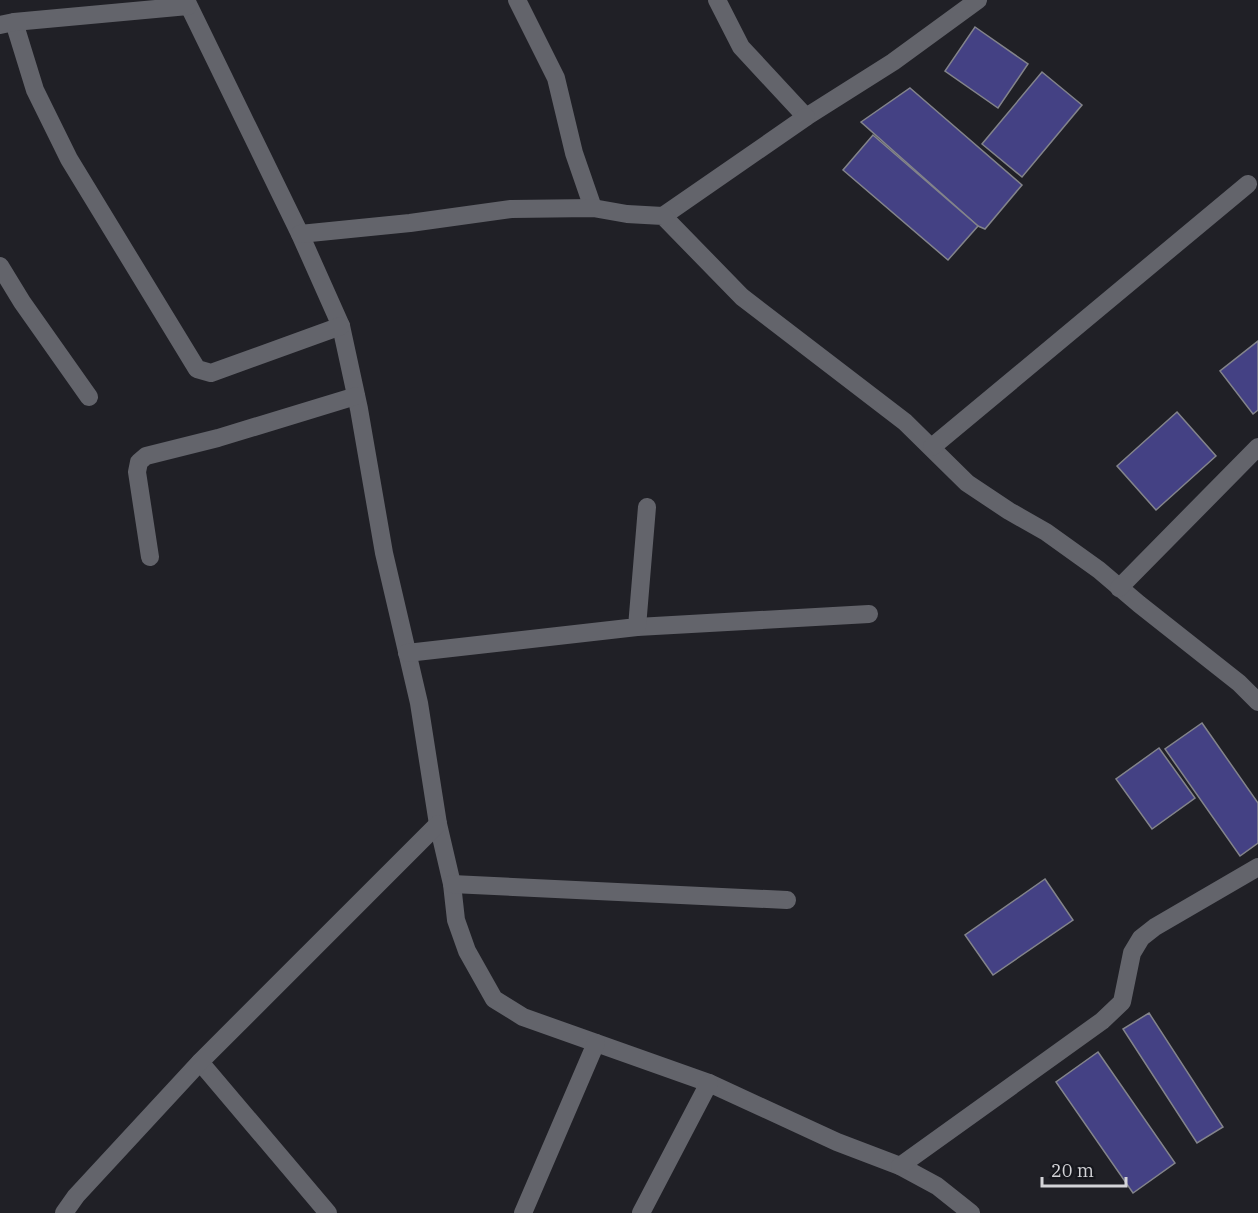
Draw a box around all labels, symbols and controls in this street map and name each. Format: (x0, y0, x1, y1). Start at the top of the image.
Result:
scale bar (1042, 1150, 1126, 1188)
text: 20 m (1051, 1159, 1094, 1182)

